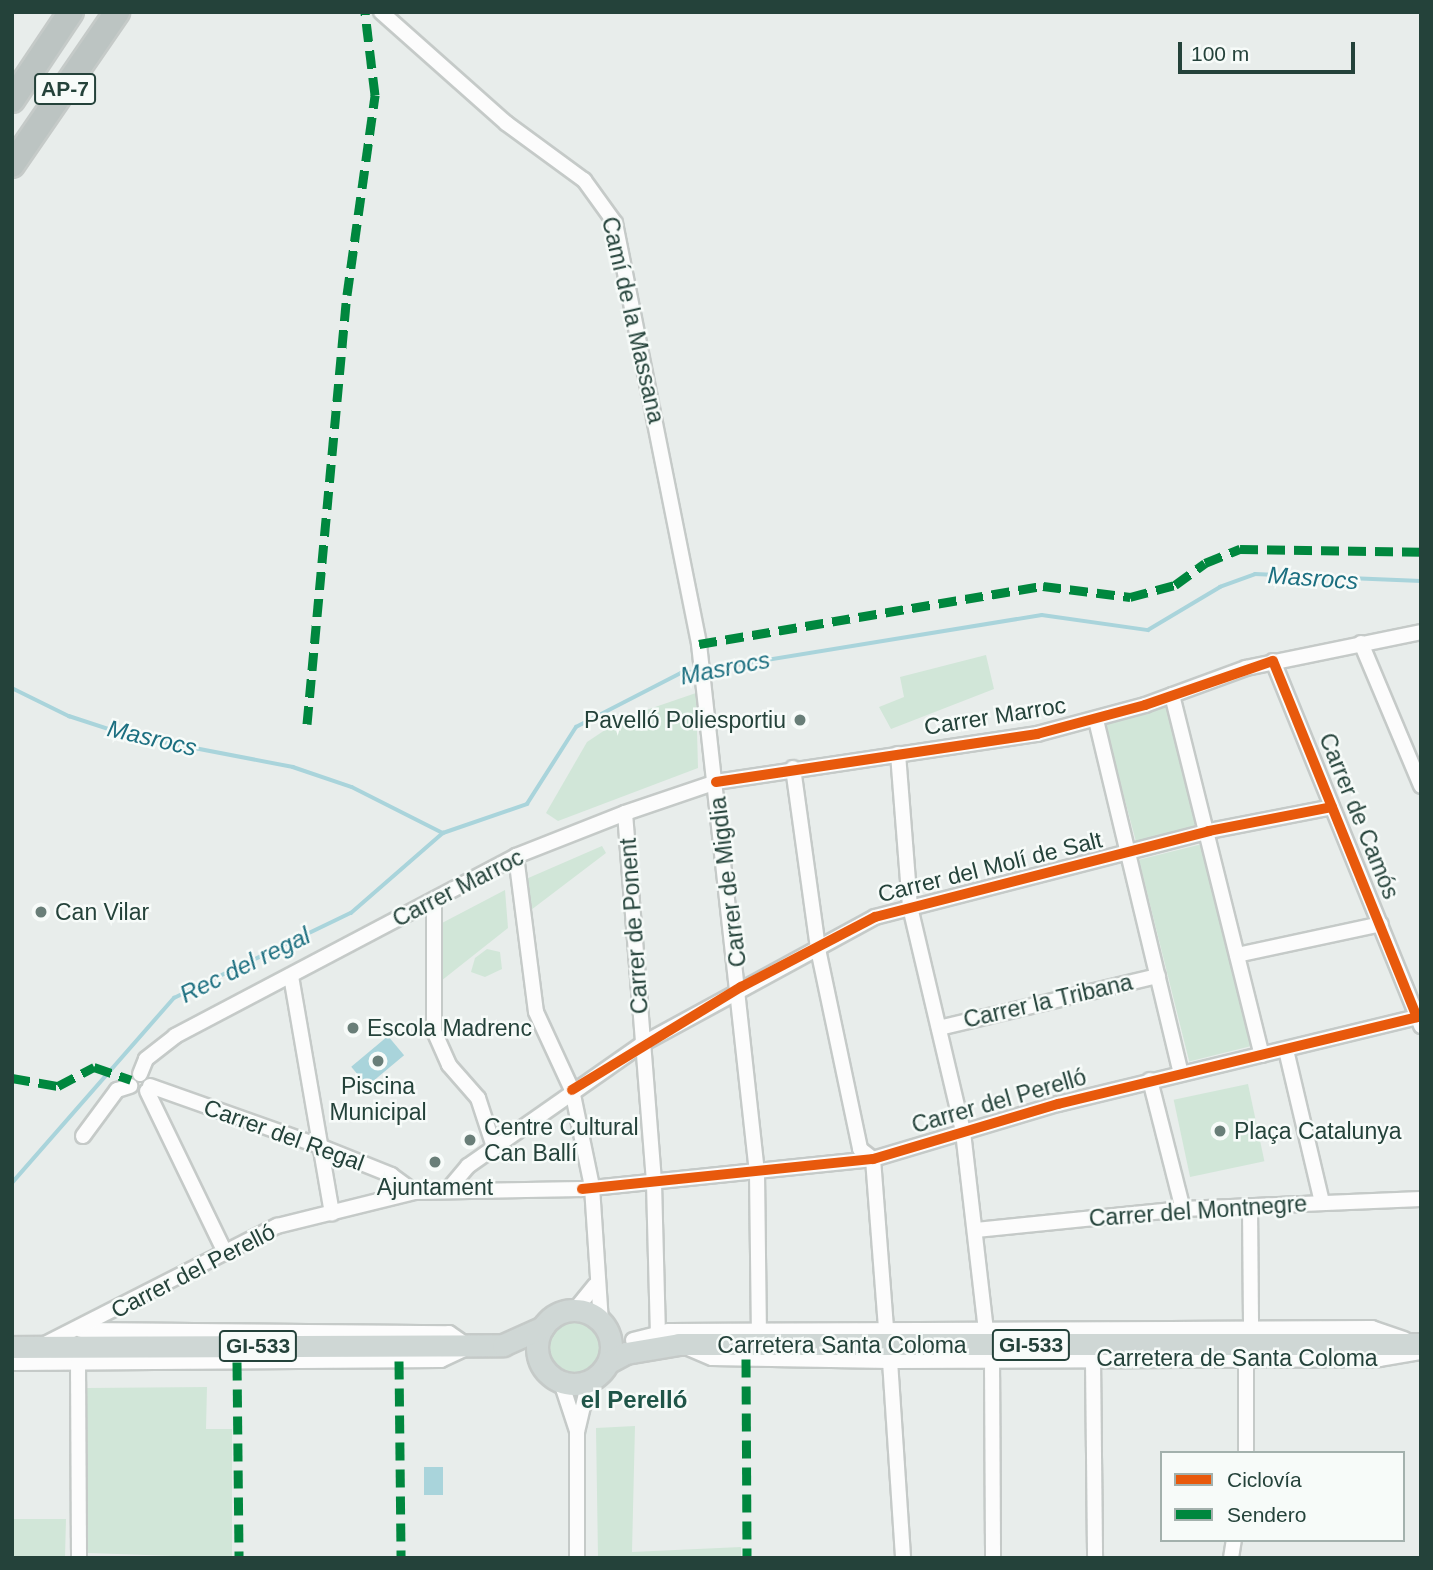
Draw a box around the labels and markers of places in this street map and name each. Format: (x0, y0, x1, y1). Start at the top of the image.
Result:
place label: Pavelló Poliesportiu (584, 706, 786, 734)
marker: Pavelló Poliesportiu (792, 712, 808, 728)
place label: Can Vilar (55, 898, 149, 926)
marker: Can Vilar (33, 904, 49, 920)
place label: Escola Madrenc (367, 1014, 532, 1042)
marker: Escola Madrenc (345, 1020, 361, 1036)
marker: Piscina Municipal (370, 1053, 386, 1069)
place label: Piscina Municipal (329, 1072, 427, 1126)
place label: Centre Cultural Can Ballí (484, 1113, 639, 1167)
place label: Plaça Catalunya (1234, 1117, 1401, 1145)
marker: Plaça Catalunya (1212, 1123, 1228, 1139)
marker: Centre Cultural Can Ballí (462, 1132, 478, 1148)
marker: Ajuntament (427, 1154, 443, 1170)
place label: Ajuntament (377, 1173, 493, 1201)

